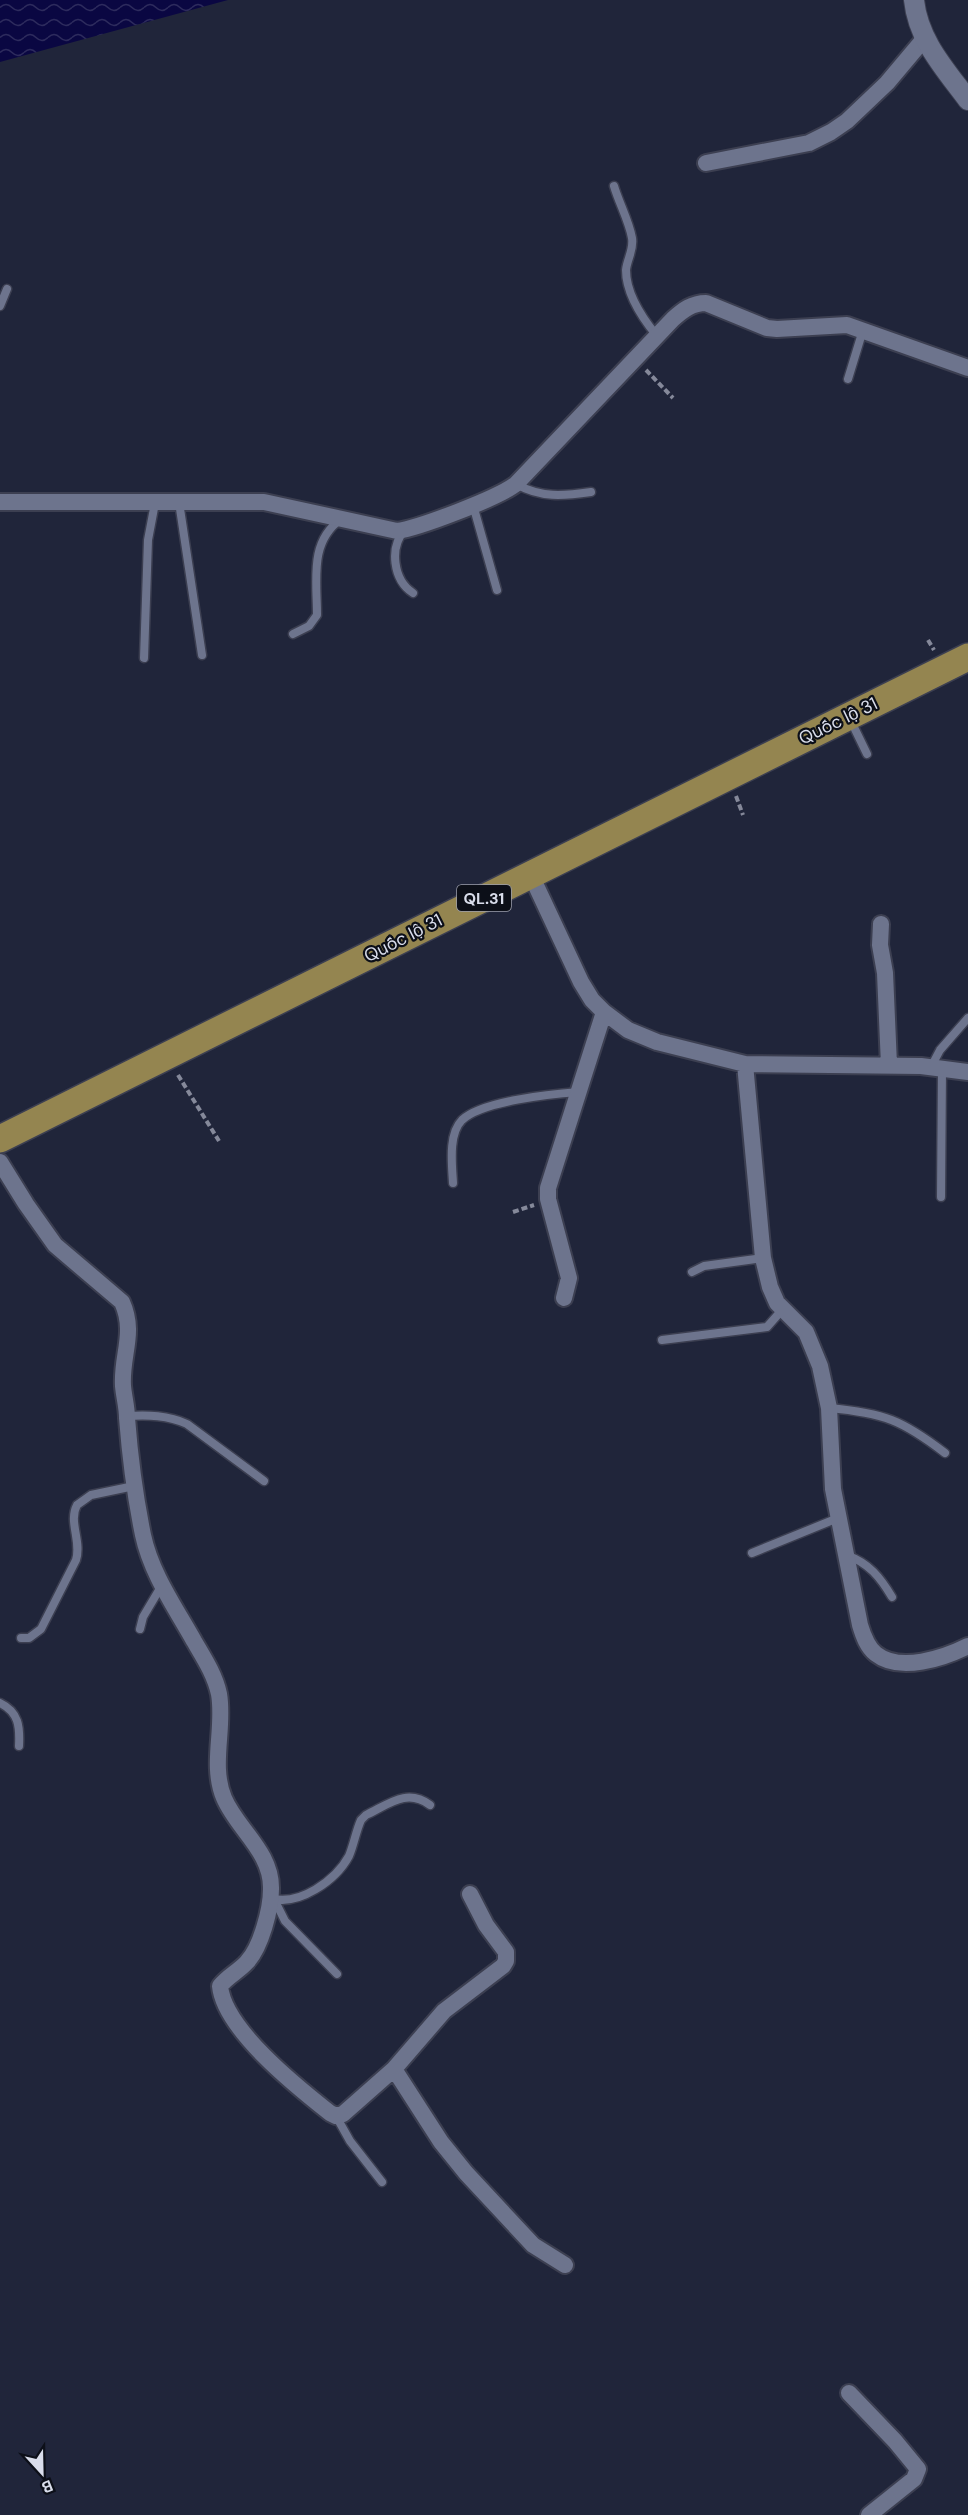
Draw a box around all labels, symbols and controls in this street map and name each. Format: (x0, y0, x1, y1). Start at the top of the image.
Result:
street label: Quốc lộ 31 (795, 692, 881, 750)
road number: QL.31 (457, 885, 511, 911)
street label: Quốc lộ 31 (360, 908, 446, 968)
north arrow (12, 2443, 72, 2503)
text: B (39, 2475, 56, 2498)

